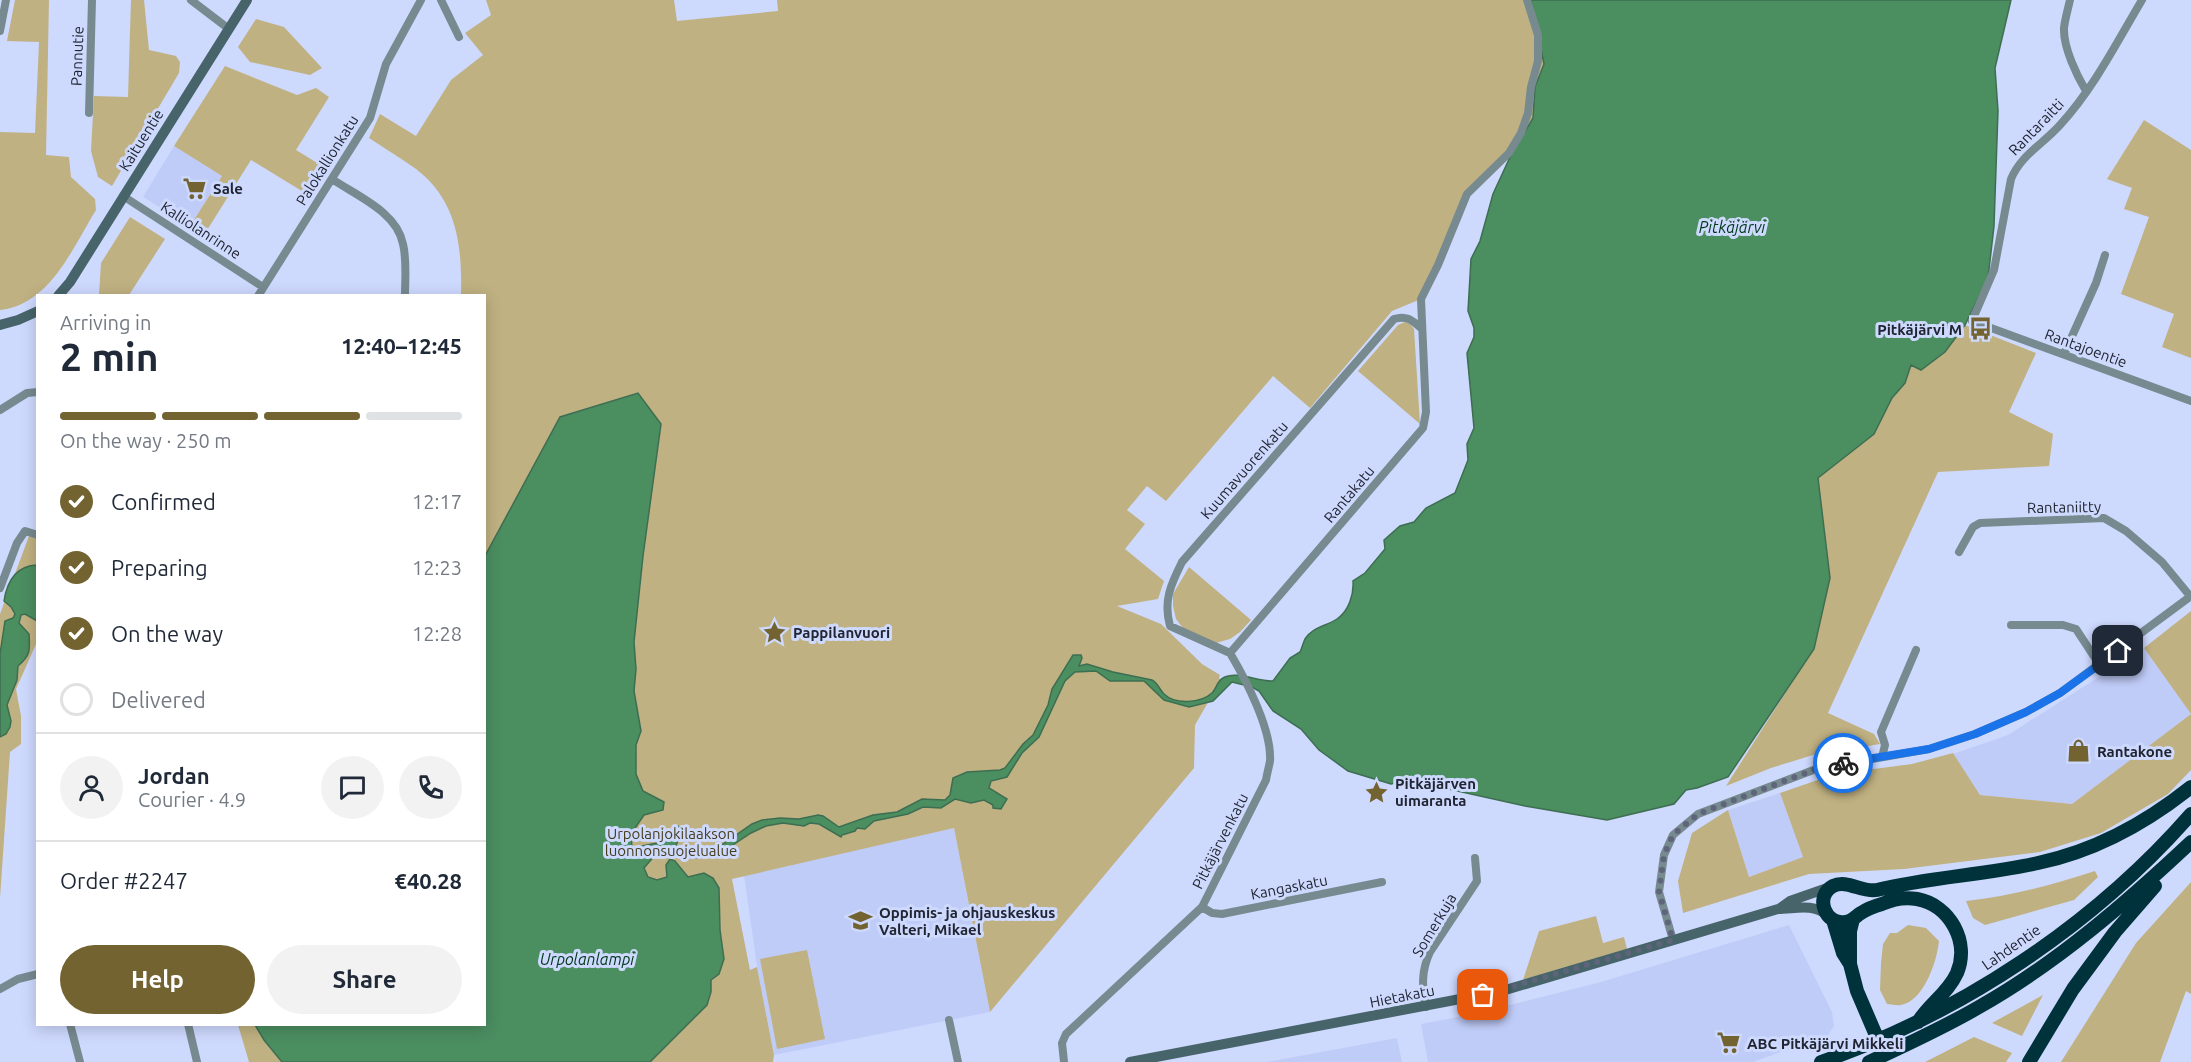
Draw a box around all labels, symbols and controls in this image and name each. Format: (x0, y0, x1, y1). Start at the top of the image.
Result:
street label: Pannutie (67, 26, 87, 86)
street label: Rantaraitti (2005, 95, 2067, 159)
street label: Kaituentie (115, 106, 167, 174)
street label: Palokallionkatu (292, 112, 362, 208)
supermarket icon: Sale (182, 175, 208, 201)
place label: Sale (213, 180, 243, 197)
street label: Kalliolanrinne (158, 198, 244, 262)
water label: Pitkäjärvi (1699, 218, 1766, 236)
text: Arriving in (60, 311, 151, 334)
bus stop icon: Pitkäjärvi M (1967, 316, 1993, 342)
place label: Pitkäjärvi M (1877, 321, 1962, 338)
street label: Rantajoentie (2043, 325, 2129, 371)
text: 12:40–12:45 (341, 333, 462, 358)
text: 2 min (60, 335, 159, 378)
street label: Kuumavuorenkatu (1197, 418, 1291, 522)
text: On the way · 250 m (60, 429, 232, 452)
street label: Rantakatu (1320, 462, 1378, 526)
icon: check (60, 485, 93, 518)
text: Confirmed (111, 489, 216, 514)
text: 12:17 (412, 490, 462, 513)
street label: Rantaniitty (2027, 498, 2101, 516)
icon: check (60, 551, 93, 584)
text: Preparing (111, 555, 208, 580)
text: 12:23 (412, 556, 462, 579)
icon: check (60, 617, 93, 650)
place icon: Pappilanvuori (762, 619, 788, 645)
text: On the way (111, 621, 223, 646)
text: 12:28 (412, 622, 462, 645)
place label: Pappilanvuori (793, 624, 890, 641)
pin (2092, 625, 2143, 676)
icon: home (2101, 634, 2134, 667)
text: Delivered (111, 687, 206, 712)
courier (1813, 733, 1873, 793)
shop icon: Rantakone (2066, 738, 2092, 764)
place label: Rantakone (2097, 743, 2172, 760)
icon: bike (1827, 747, 1860, 780)
button: person (60, 756, 123, 819)
button: chat (321, 756, 384, 819)
button: phone (399, 756, 462, 819)
text: Jordan (138, 763, 210, 788)
place label: Pitkäjärven uimaranta (1395, 775, 1476, 809)
place icon: Pitkäjärven uimaranta (1364, 779, 1390, 805)
text: Courier · 4.9 (138, 788, 246, 811)
street label: Pitkäjärvenkatu (1189, 790, 1251, 892)
park label: Urpolanjokilaakson luonnonsuojelualue (605, 825, 737, 859)
text: Order #2247 (60, 868, 188, 893)
text: €40.28 (395, 868, 462, 893)
street label: Kangaskatu (1249, 871, 1329, 903)
street label: Somerkuja (1408, 890, 1460, 960)
place label: Oppimis- ja ohjauskeskus Valteri, Mikael (879, 904, 1055, 938)
school or university icon: Oppimis- ja ohjauskeskus Valteri, Mikael (848, 908, 874, 934)
street label: Lahdentie (1979, 921, 2043, 973)
button: Help (60, 945, 255, 1014)
button: Share (267, 945, 462, 1014)
water label: Urpolanlampi (540, 950, 635, 968)
pin (1457, 969, 1508, 1020)
icon: bag (1466, 978, 1499, 1011)
street label: Hietakatu (1368, 981, 1436, 1011)
supermarket icon: ABC Pitkäjärvi Mikkeli (1716, 1030, 1742, 1056)
place label: ABC Pitkäjärvi Mikkeli (1747, 1035, 1903, 1052)

